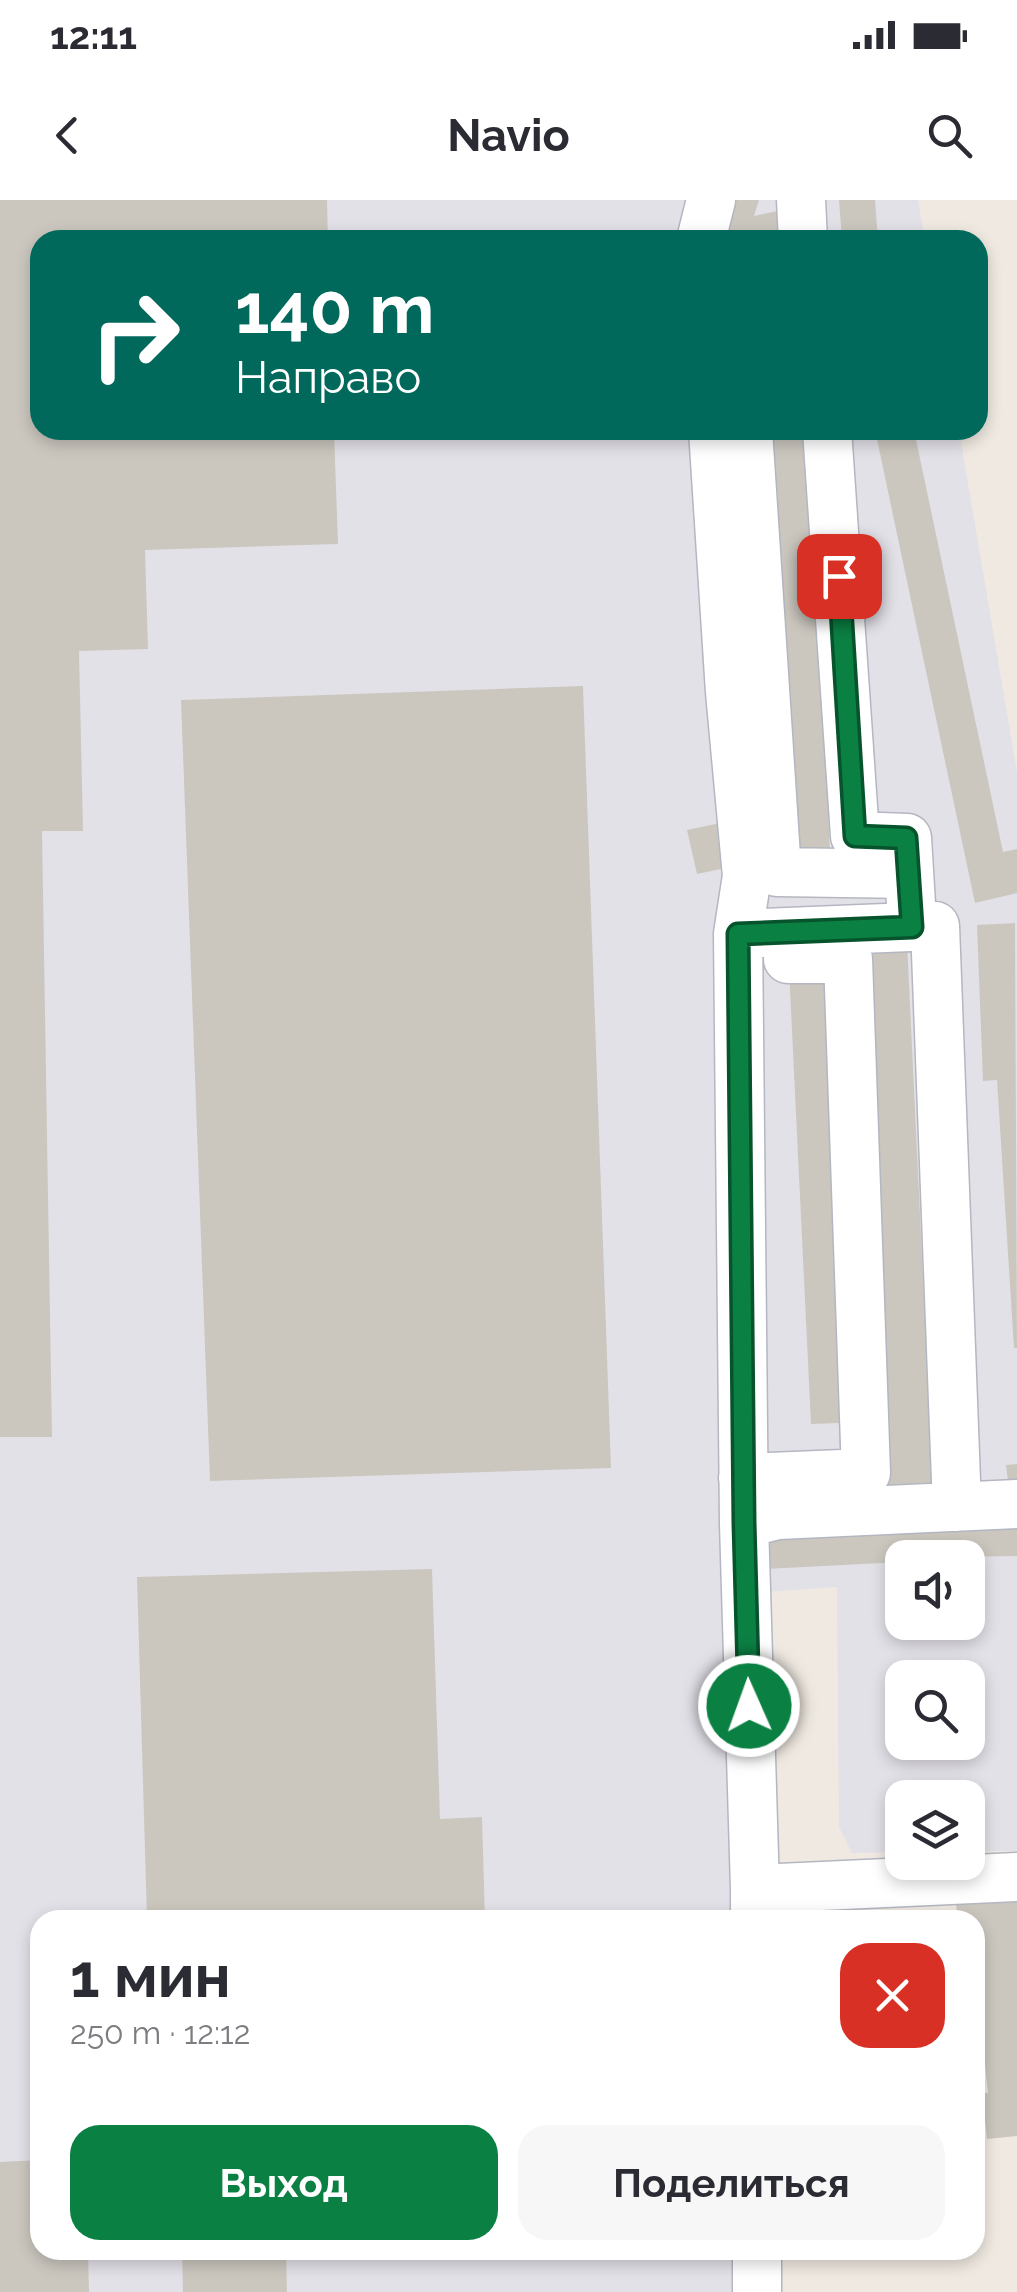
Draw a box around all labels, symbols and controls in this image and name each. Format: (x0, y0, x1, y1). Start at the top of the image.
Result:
text: 12:11 (50, 13, 137, 58)
icon: back (40, 108, 95, 163)
icon: search (922, 108, 977, 163)
text: Navio (447, 109, 570, 162)
text: 140 m (235, 267, 435, 349)
icon: right (70, 270, 200, 400)
text: Направо (235, 351, 421, 404)
pin (797, 534, 882, 619)
icon: arrive (812, 549, 867, 604)
map controls (885, 1540, 985, 1880)
button: sound (885, 1540, 985, 1640)
position arrow (697, 1654, 801, 1758)
button: search (885, 1660, 985, 1760)
button: layers (885, 1780, 985, 1880)
text: 1 мин (70, 1941, 231, 2011)
button: close (840, 1943, 945, 2048)
text: 250 m · 12:12 (70, 2014, 250, 2051)
button: Выход (70, 2125, 498, 2240)
button: Поделиться (518, 2125, 945, 2240)

